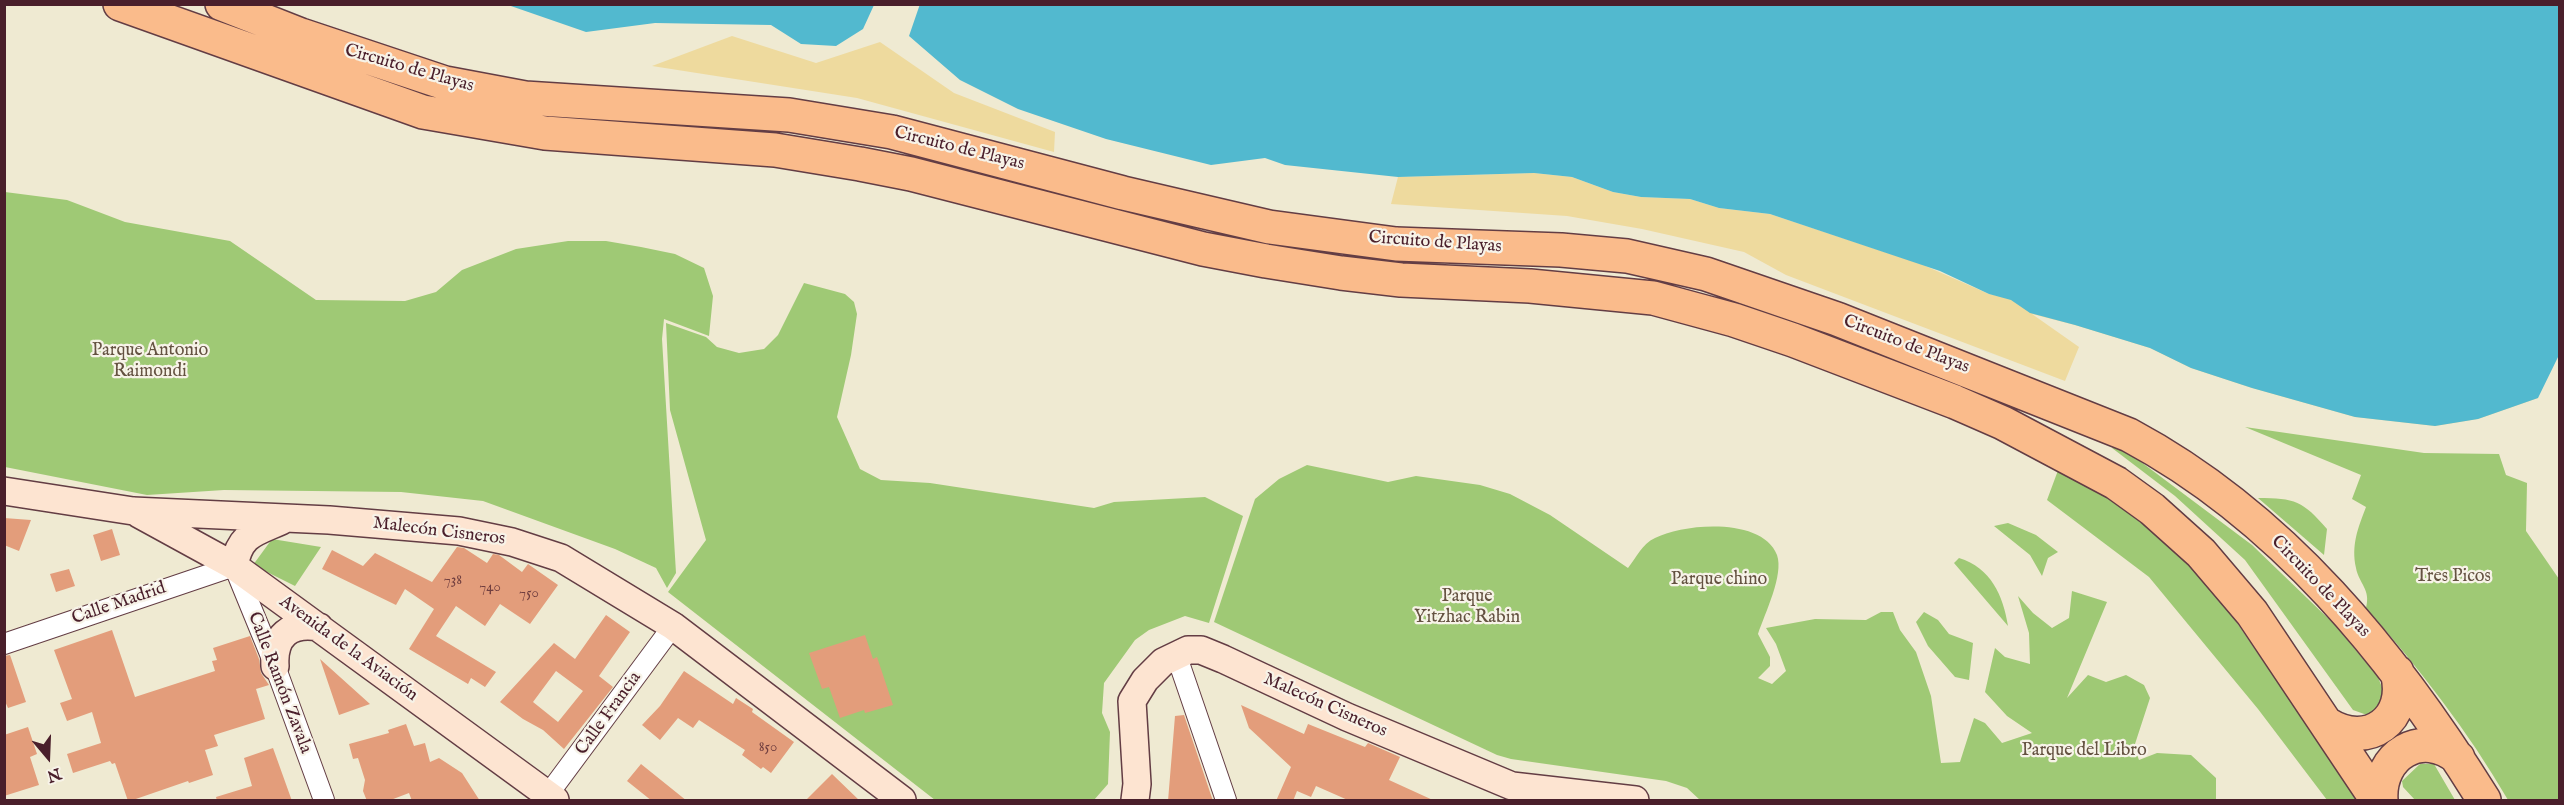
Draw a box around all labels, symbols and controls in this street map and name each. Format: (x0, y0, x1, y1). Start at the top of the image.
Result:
street label: Circuito de Playas (342, 40, 476, 98)
street label: Circuito de Playas (892, 122, 1026, 176)
street label: Circuito de Playas (1368, 228, 1502, 258)
street label: Circuito de Playas (1840, 311, 1972, 379)
park label: Parque Antonio Raimondi (92, 340, 208, 382)
street label: Malecón Cisneros (372, 513, 506, 551)
street label: Circuito de Playas (2266, 532, 2374, 642)
park label: Tres Picos (2415, 566, 2491, 588)
park label: Parque chino (1671, 569, 1767, 591)
house number: 738 (444, 572, 462, 590)
street label: Calle Madrid (69, 578, 169, 630)
house number: 740 (479, 579, 501, 597)
house number: 750 (519, 585, 539, 603)
park label: Parque Yitzhac Rabin (1414, 586, 1520, 628)
street label: Avenida de la Aviación (274, 591, 422, 707)
street label: Calle Ramón Zavala (242, 609, 316, 757)
street label: Calle Francia (571, 668, 647, 760)
street label: Malecón Cisneros (1260, 669, 1390, 743)
north arrow (18, 727, 78, 787)
house number: 850 (759, 739, 777, 757)
park label: Parque del Libro (2021, 740, 2147, 762)
text: N (44, 762, 64, 786)

